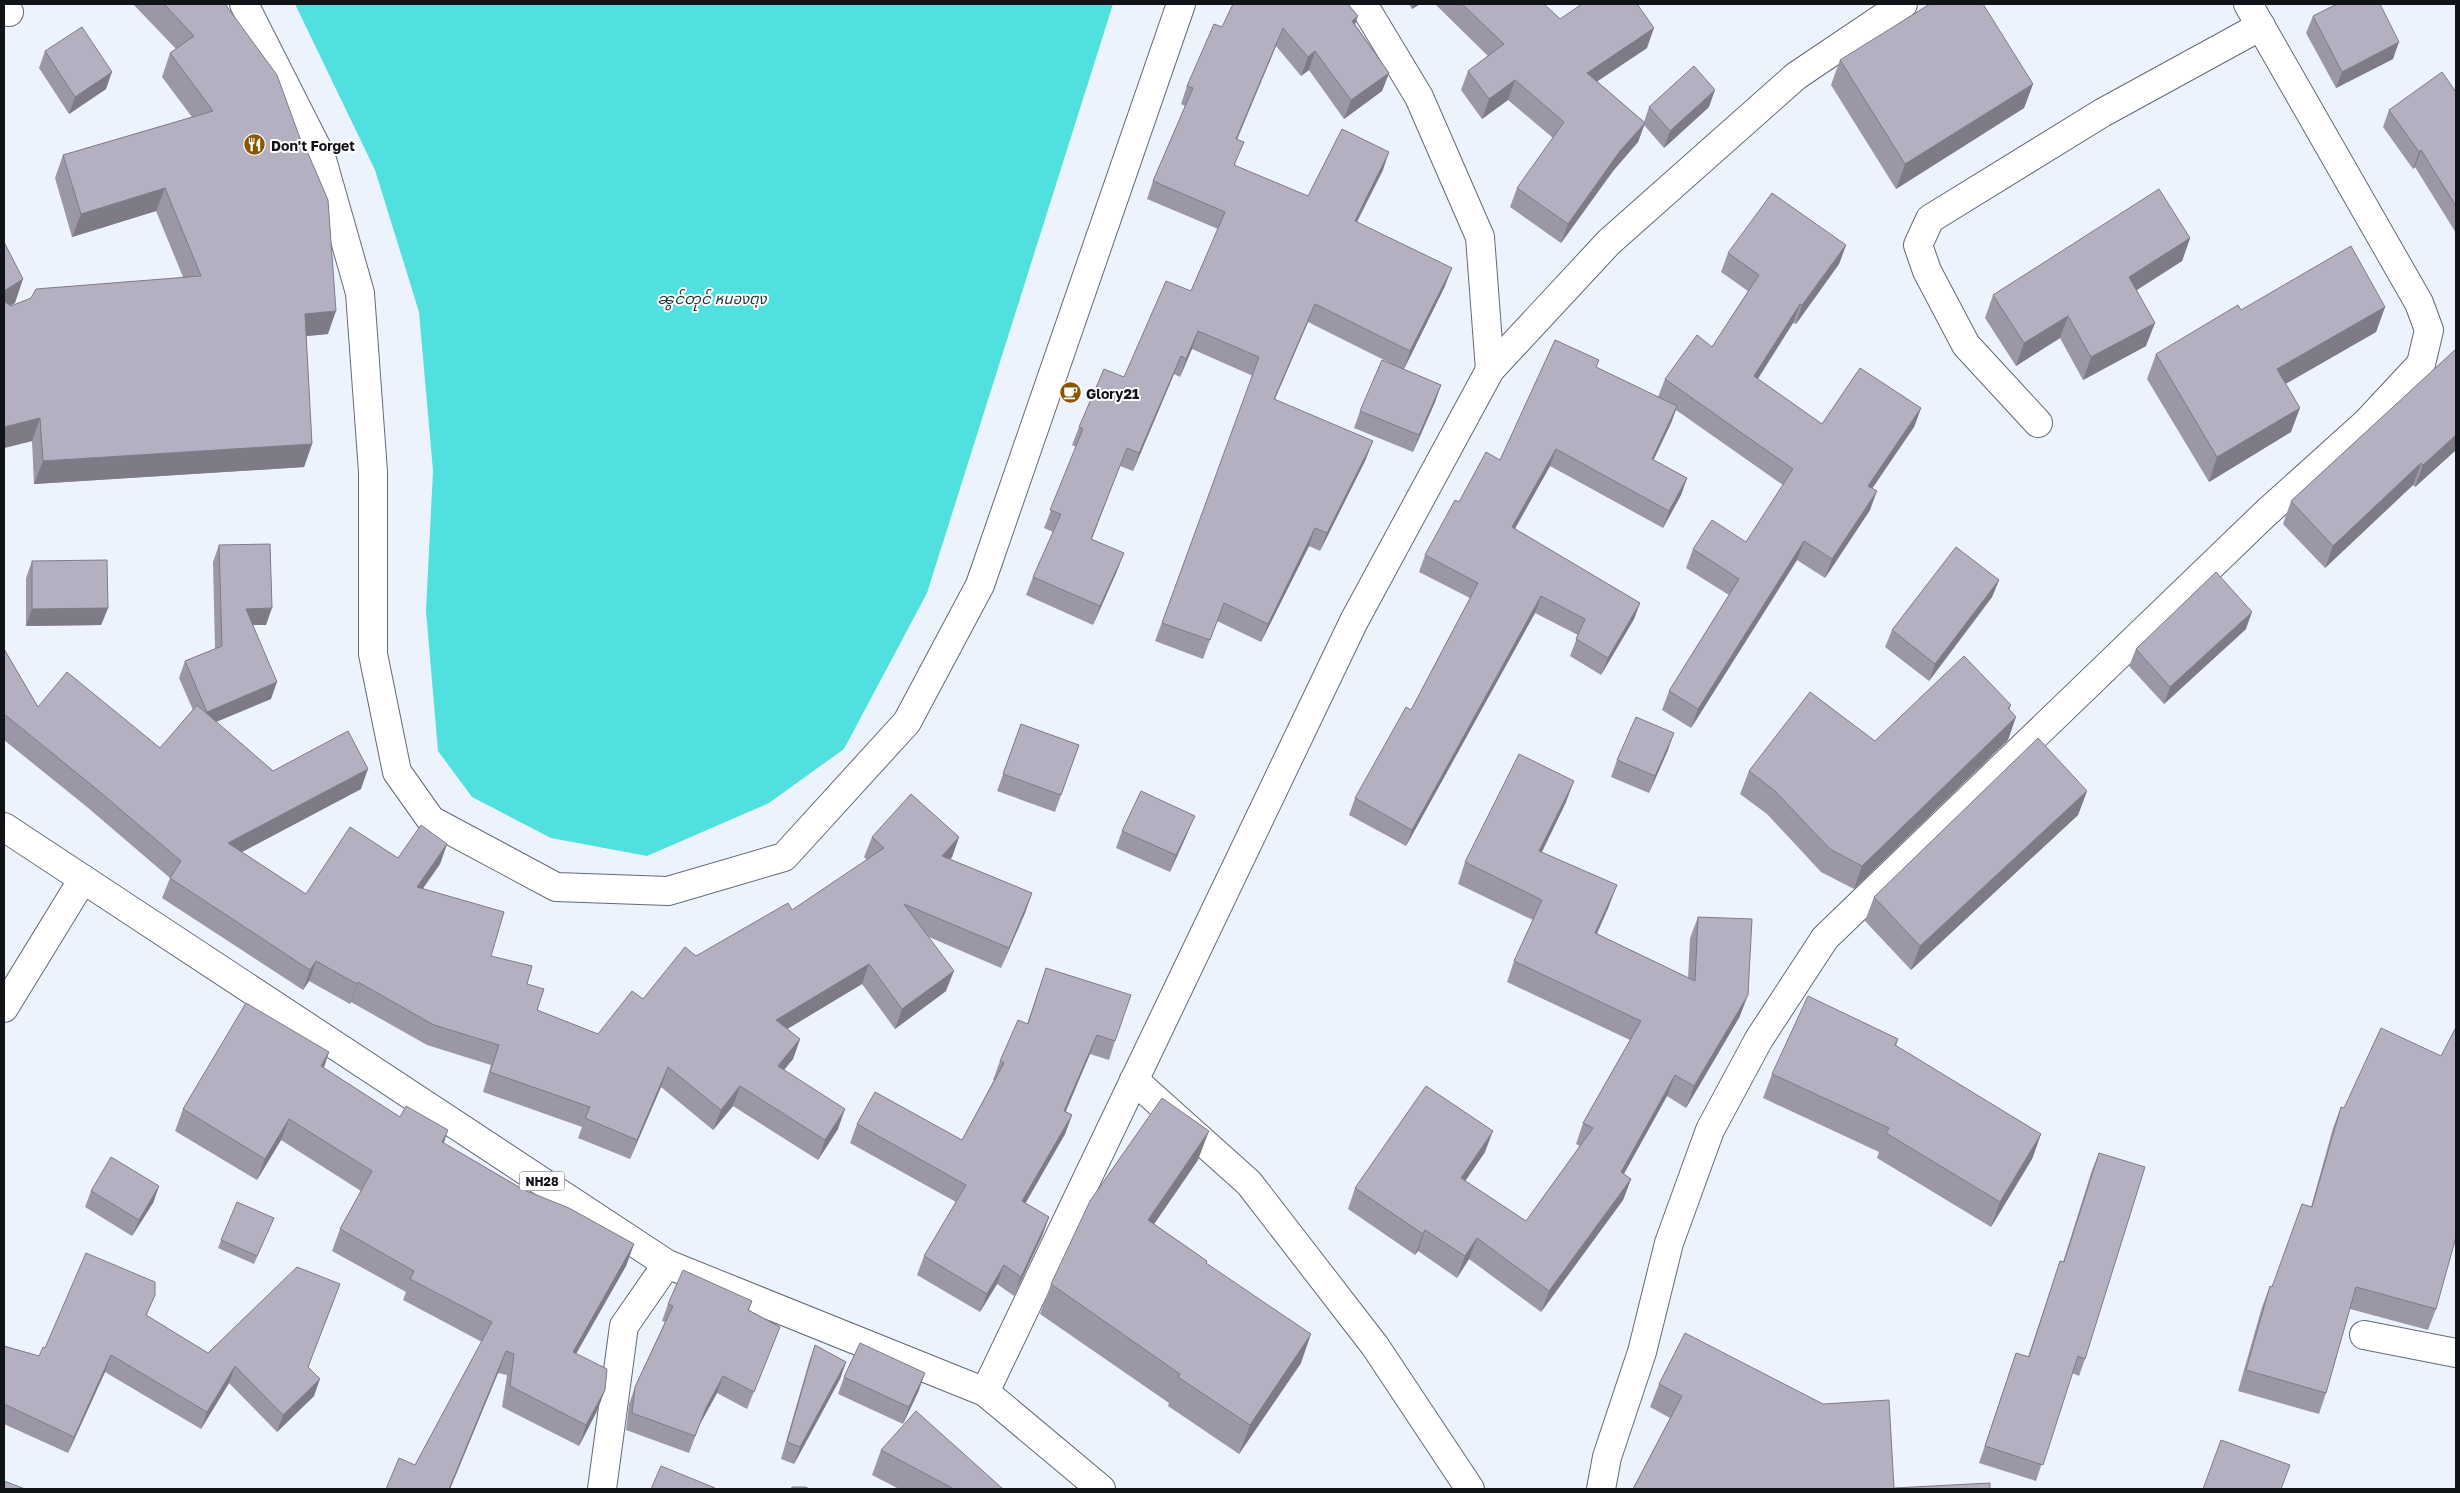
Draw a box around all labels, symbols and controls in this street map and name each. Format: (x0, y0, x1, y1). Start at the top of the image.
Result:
restaurant icon: Don't Forget (243, 133, 267, 157)
place label: Don't Forget (271, 137, 355, 154)
water label: ၼွင်တုင် หนองตุง (657, 288, 768, 311)
cafe icon: Glory21 (1058, 381, 1082, 405)
place label: Glory21 (1086, 385, 1139, 402)
road number: NH28 (520, 1172, 564, 1190)

